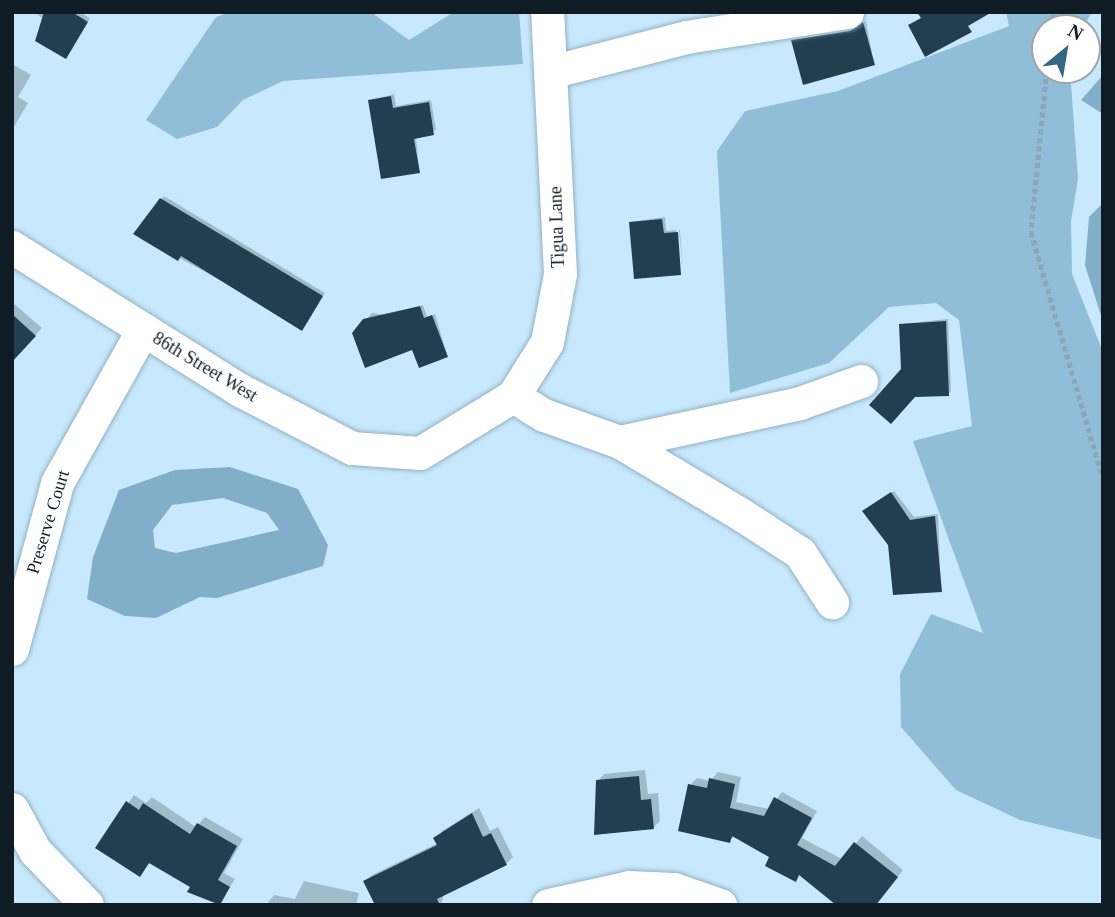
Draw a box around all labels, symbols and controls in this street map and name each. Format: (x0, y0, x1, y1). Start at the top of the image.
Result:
north arrow (1031, 14, 1101, 84)
text: N (1065, 20, 1087, 45)
street label: Tigua Lane (545, 186, 569, 268)
street label: 86th Street West (149, 327, 261, 407)
street label: Preserve Court (22, 467, 74, 577)

